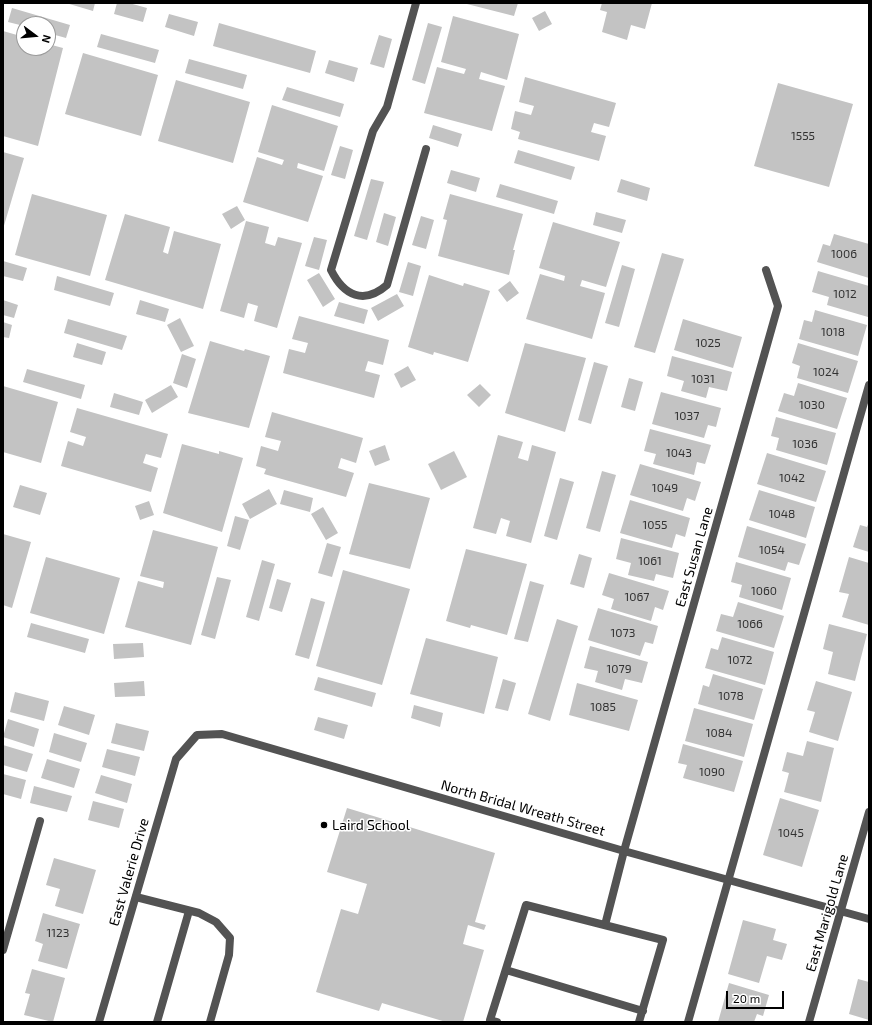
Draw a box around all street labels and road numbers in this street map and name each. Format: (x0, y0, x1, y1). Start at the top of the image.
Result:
street label: East Susan Lane (672, 505, 716, 609)
street label: North Bridal Wreath Street (439, 776, 607, 840)
street label: East Valerie Drive (106, 816, 152, 928)
street label: East Marigold Lane (802, 852, 852, 974)

